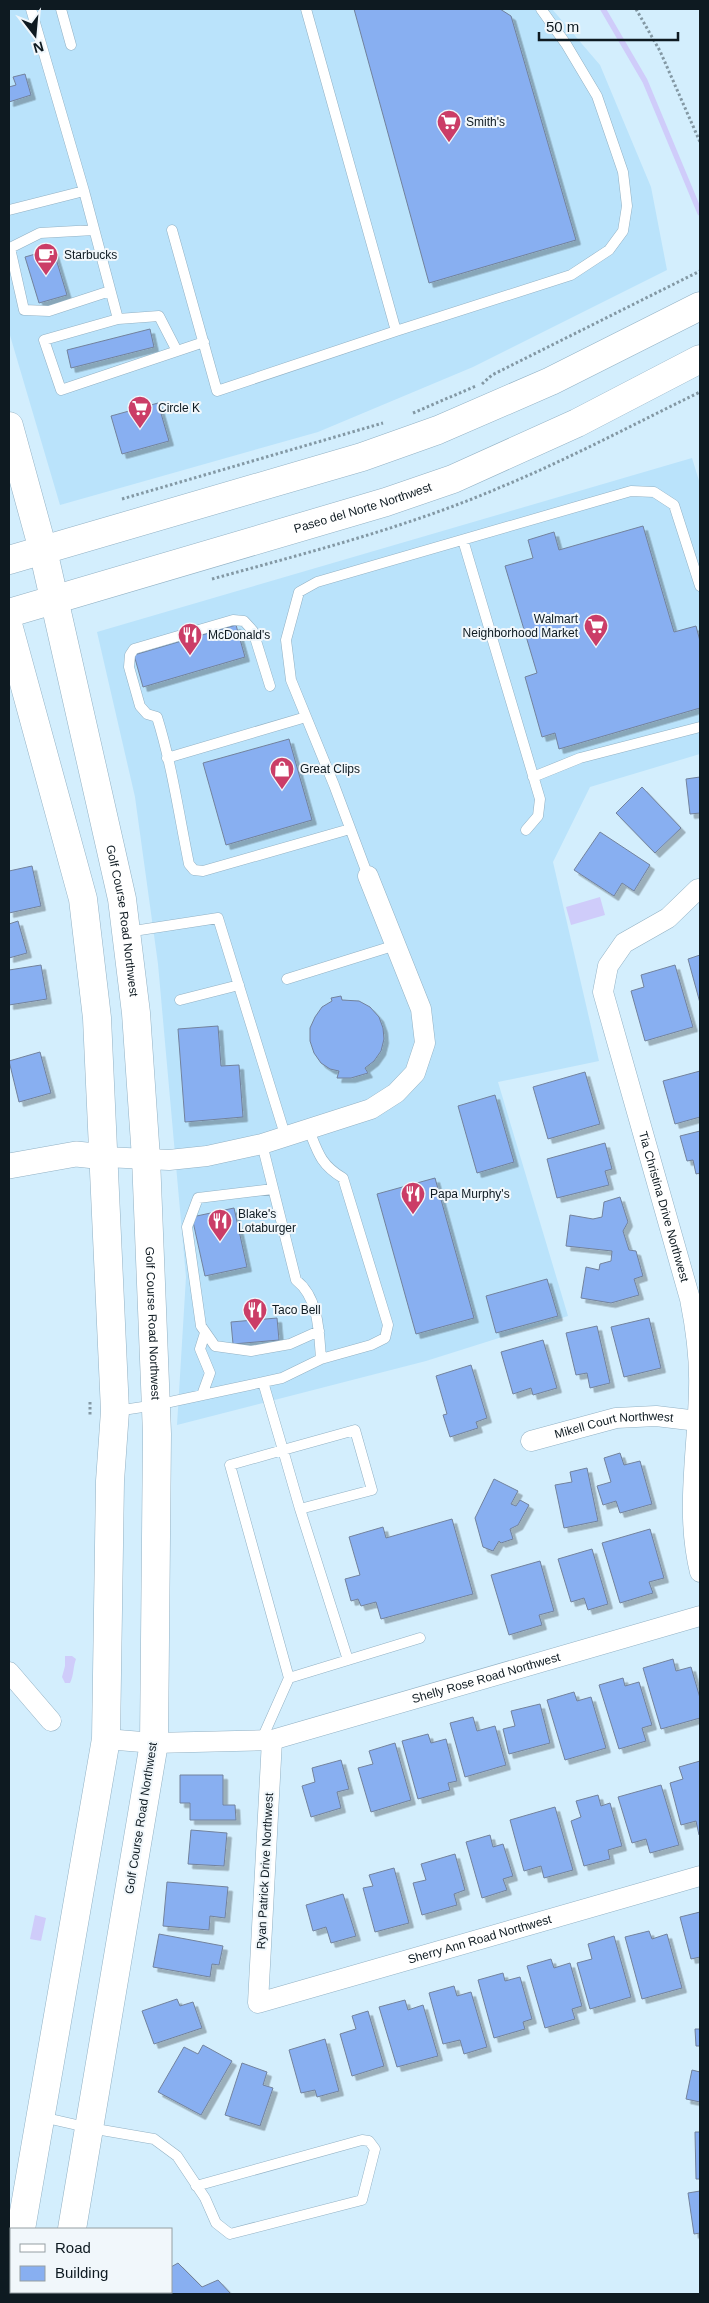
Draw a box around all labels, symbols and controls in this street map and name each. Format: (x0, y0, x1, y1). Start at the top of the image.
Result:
north arrow (10, 10, 60, 60)
scale bar (539, 10, 678, 42)
text: 50 m (546, 18, 579, 35)
text: N (32, 38, 46, 57)
supermarket icon: Smith's (436, 109, 462, 143)
place label: Smith's (466, 115, 505, 129)
cafe icon: Starbucks (33, 242, 59, 276)
place label: Starbucks (64, 248, 117, 262)
supermarket icon: Circle K (127, 395, 153, 429)
place label: Circle K (158, 401, 200, 415)
street label: Paseo del Norte Northwest (292, 480, 434, 536)
place label: Walmart Neighborhood Market (463, 612, 579, 640)
supermarket icon: Walmart Neighborhood Market (583, 613, 609, 647)
restaurant icon: McDonald's (177, 622, 203, 656)
place label: McDonald's (208, 628, 270, 642)
shop icon: Great Clips (269, 756, 295, 790)
place label: Great Clips (300, 762, 360, 776)
street label: Golf Course Road Northwest (103, 844, 141, 998)
street label: Tia Christina Drive Northwest (636, 1130, 692, 1284)
restaurant icon: Papa Murphy's (400, 1181, 426, 1215)
place label: Papa Murphy's (430, 1187, 510, 1201)
place label: Blake's Lotaburger (238, 1207, 296, 1235)
restaurant icon: Blake's Lotaburger (207, 1208, 233, 1242)
street label: Golf Course Road Northwest (143, 1246, 163, 1401)
restaurant icon: Taco Bell (242, 1297, 268, 1331)
place label: Taco Bell (272, 1303, 321, 1317)
street label: Mikell Court Northwest (553, 1409, 675, 1441)
street label: Shelly Rose Road Northwest (410, 1650, 562, 1706)
street label: Golf Course Road Northwest (122, 1740, 160, 1895)
street label: Ryan Patrick Drive Northwest (254, 1792, 276, 1950)
street label: Sherry Ann Road Northwest (406, 1912, 554, 1967)
legend (10, 2228, 172, 2293)
text: Road (55, 2239, 91, 2256)
text: Building (55, 2264, 108, 2281)

